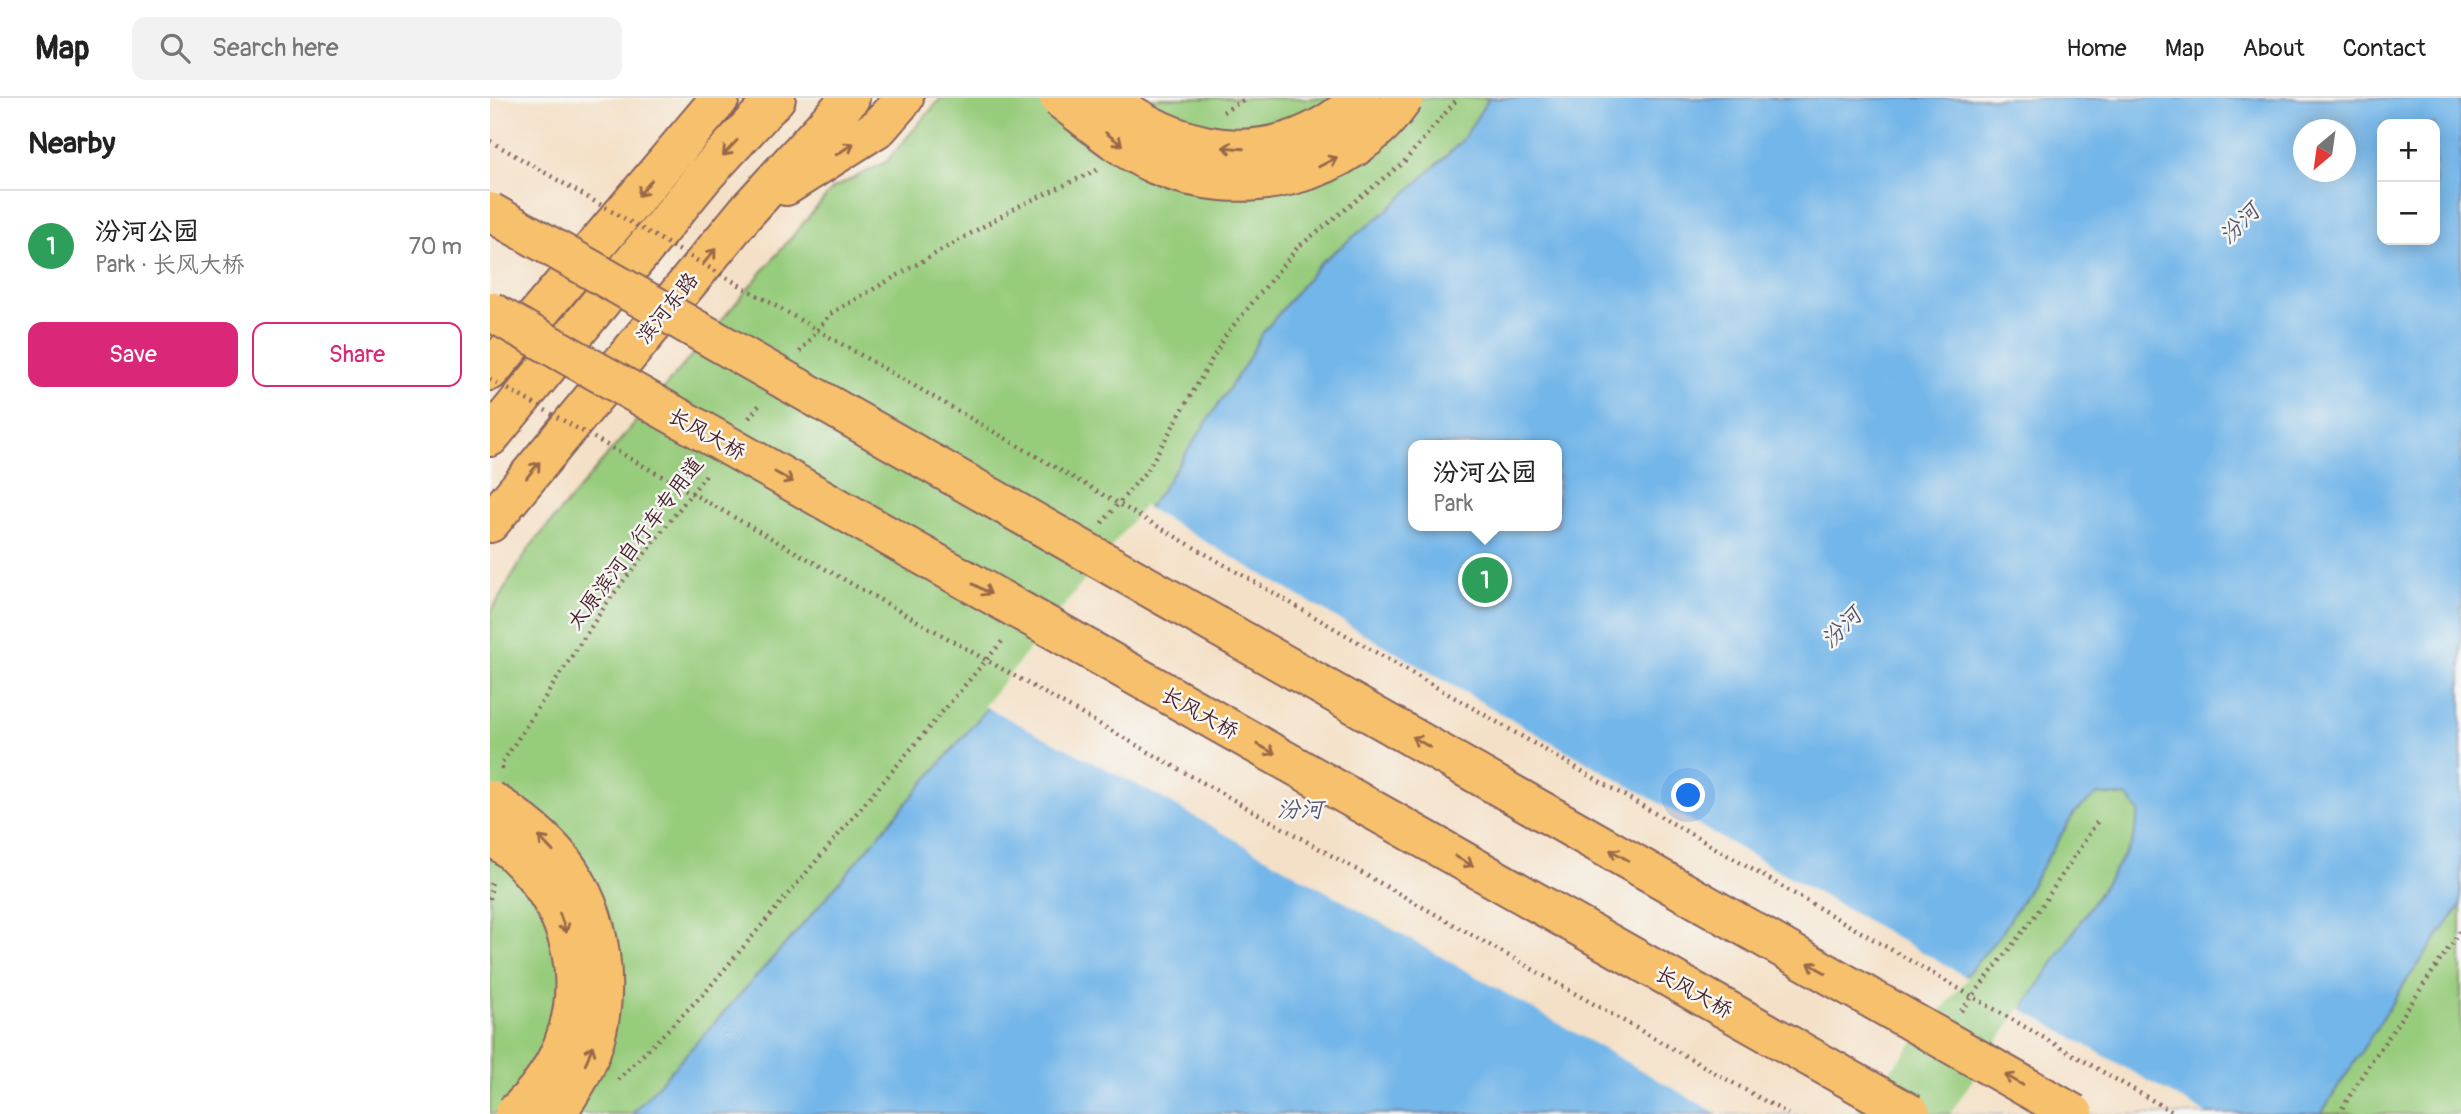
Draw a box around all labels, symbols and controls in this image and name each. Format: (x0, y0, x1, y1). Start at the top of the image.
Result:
search box (132, 17, 622, 80)
text: Map (35, 28, 90, 69)
icon: search (156, 29, 194, 67)
text: Search here (212, 32, 339, 64)
text: Home (2066, 34, 2127, 63)
text: Map (2165, 34, 2205, 63)
text: About (2243, 34, 2305, 63)
text: Contact (2343, 34, 2426, 63)
north arrow (2293, 119, 2356, 182)
map controls (2377, 119, 2440, 245)
button: + (2377, 119, 2440, 182)
text: Nearby (28, 125, 115, 162)
one-way arrow (1104, 131, 1123, 146)
one-way arrow (721, 139, 738, 156)
one-way arrow (1223, 141, 1245, 154)
one-way arrow (835, 142, 855, 156)
one-way arrow (1317, 155, 1338, 168)
one-way arrow (637, 178, 653, 196)
button: − (2377, 182, 2440, 245)
water label: 汾河 (2213, 194, 2269, 250)
text: 汾河公园 (95, 216, 199, 248)
text: 1 (47, 232, 56, 261)
text: 70 m (409, 232, 462, 261)
one-way arrow (701, 248, 717, 266)
text: Park · 长风大桥 (95, 250, 245, 279)
street label: 滨河东路 (630, 267, 704, 349)
button: Save (28, 322, 238, 387)
button: Share (252, 322, 462, 387)
street label: 长风大桥 (663, 402, 750, 467)
popup (1408, 440, 1562, 531)
street label: 太原滨河自行车专用道 (561, 451, 709, 635)
text: 汾河公园 (1433, 457, 1537, 489)
one-way arrow (526, 462, 541, 480)
one-way arrow (774, 471, 794, 485)
text: Park (1433, 489, 1473, 518)
pin: 1 (1462, 554, 1508, 606)
one-way arrow (971, 583, 992, 596)
water label: 汾河 (1815, 598, 1871, 654)
street label: 长风大桥 (1156, 681, 1243, 746)
one-way arrow (1412, 735, 1432, 749)
one-way arrow (1255, 743, 1275, 757)
your location (1671, 778, 1705, 812)
water label: 汾河 (1277, 795, 1327, 824)
one-way arrow (538, 836, 555, 853)
one-way arrow (1609, 848, 1630, 861)
one-way arrow (1453, 854, 1473, 868)
one-way arrow (558, 911, 570, 933)
street label: 长风大桥 (1650, 960, 1737, 1025)
one-way arrow (1807, 961, 1827, 975)
one-way arrow (584, 1044, 596, 1066)
one-way arrow (2005, 1073, 2025, 1087)

